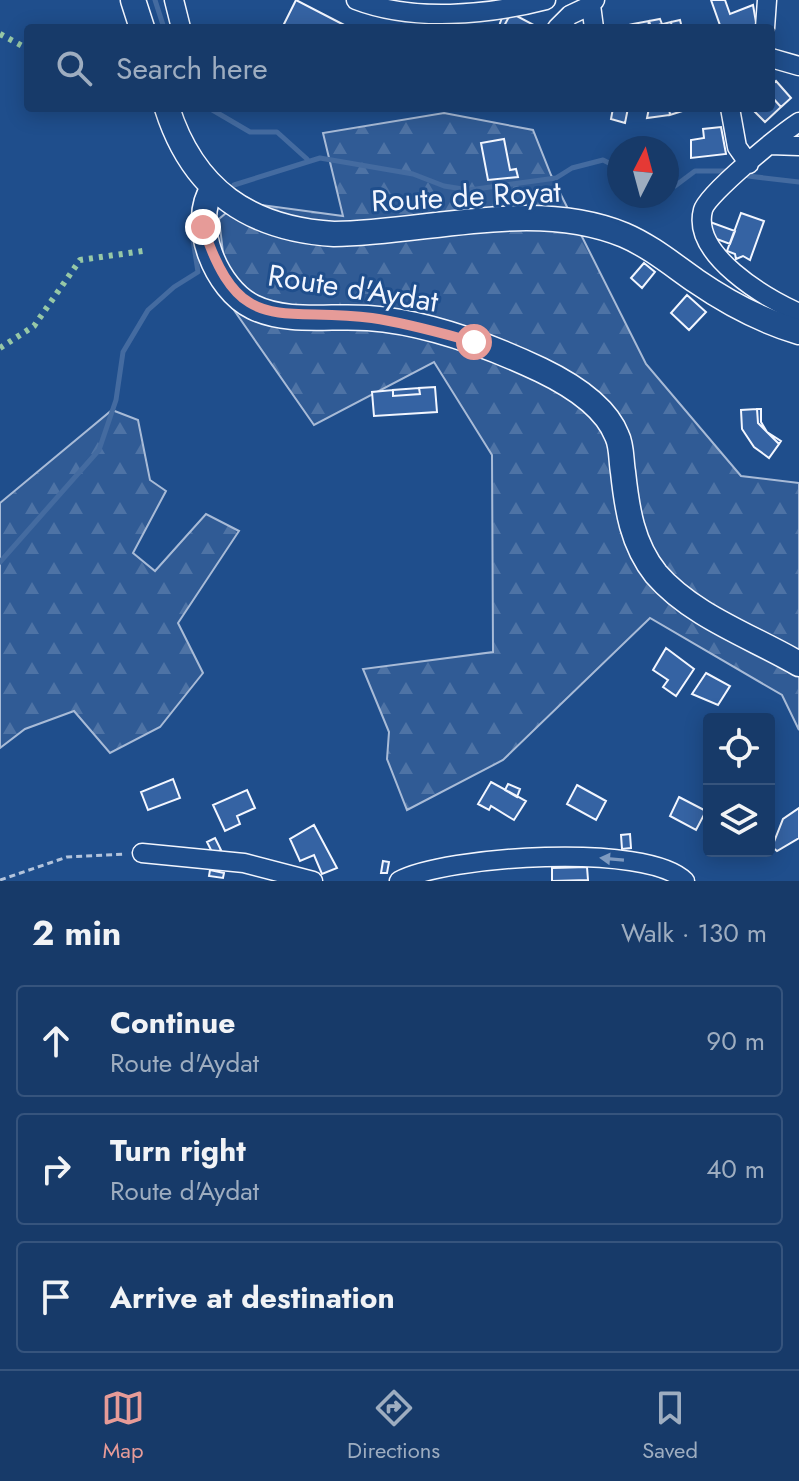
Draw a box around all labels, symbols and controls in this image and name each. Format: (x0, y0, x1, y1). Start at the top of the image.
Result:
search box (24, 24, 775, 112)
icon: search (52, 46, 96, 90)
text: Search here (116, 47, 268, 90)
north arrow (607, 136, 679, 208)
street label: Route de Royat (370, 170, 563, 222)
route end (185, 209, 221, 245)
street label: Route d'Aydat (265, 253, 442, 323)
route start (456, 324, 492, 360)
map controls (703, 713, 775, 857)
button: locate (703, 713, 775, 785)
button: layers (703, 785, 775, 857)
one-way arrow (599, 852, 624, 865)
text: 2 min (32, 909, 121, 958)
text: Walk · 130 m (621, 914, 767, 952)
text: Continue (110, 1001, 236, 1044)
icon: ahead (34, 1019, 78, 1063)
text: 90 m (706, 1022, 765, 1060)
text: Route d'Aydat (110, 1044, 259, 1082)
text: Turn right (110, 1129, 246, 1172)
icon: right (34, 1147, 78, 1191)
text: 40 m (706, 1150, 765, 1188)
text: Route d'Aydat (110, 1172, 259, 1210)
icon: arrive (34, 1275, 78, 1319)
text: Arrive at destination (110, 1276, 395, 1319)
tab: Map (101, 1386, 145, 1466)
tab: Directions (347, 1386, 440, 1466)
tab: Saved (642, 1386, 698, 1466)

